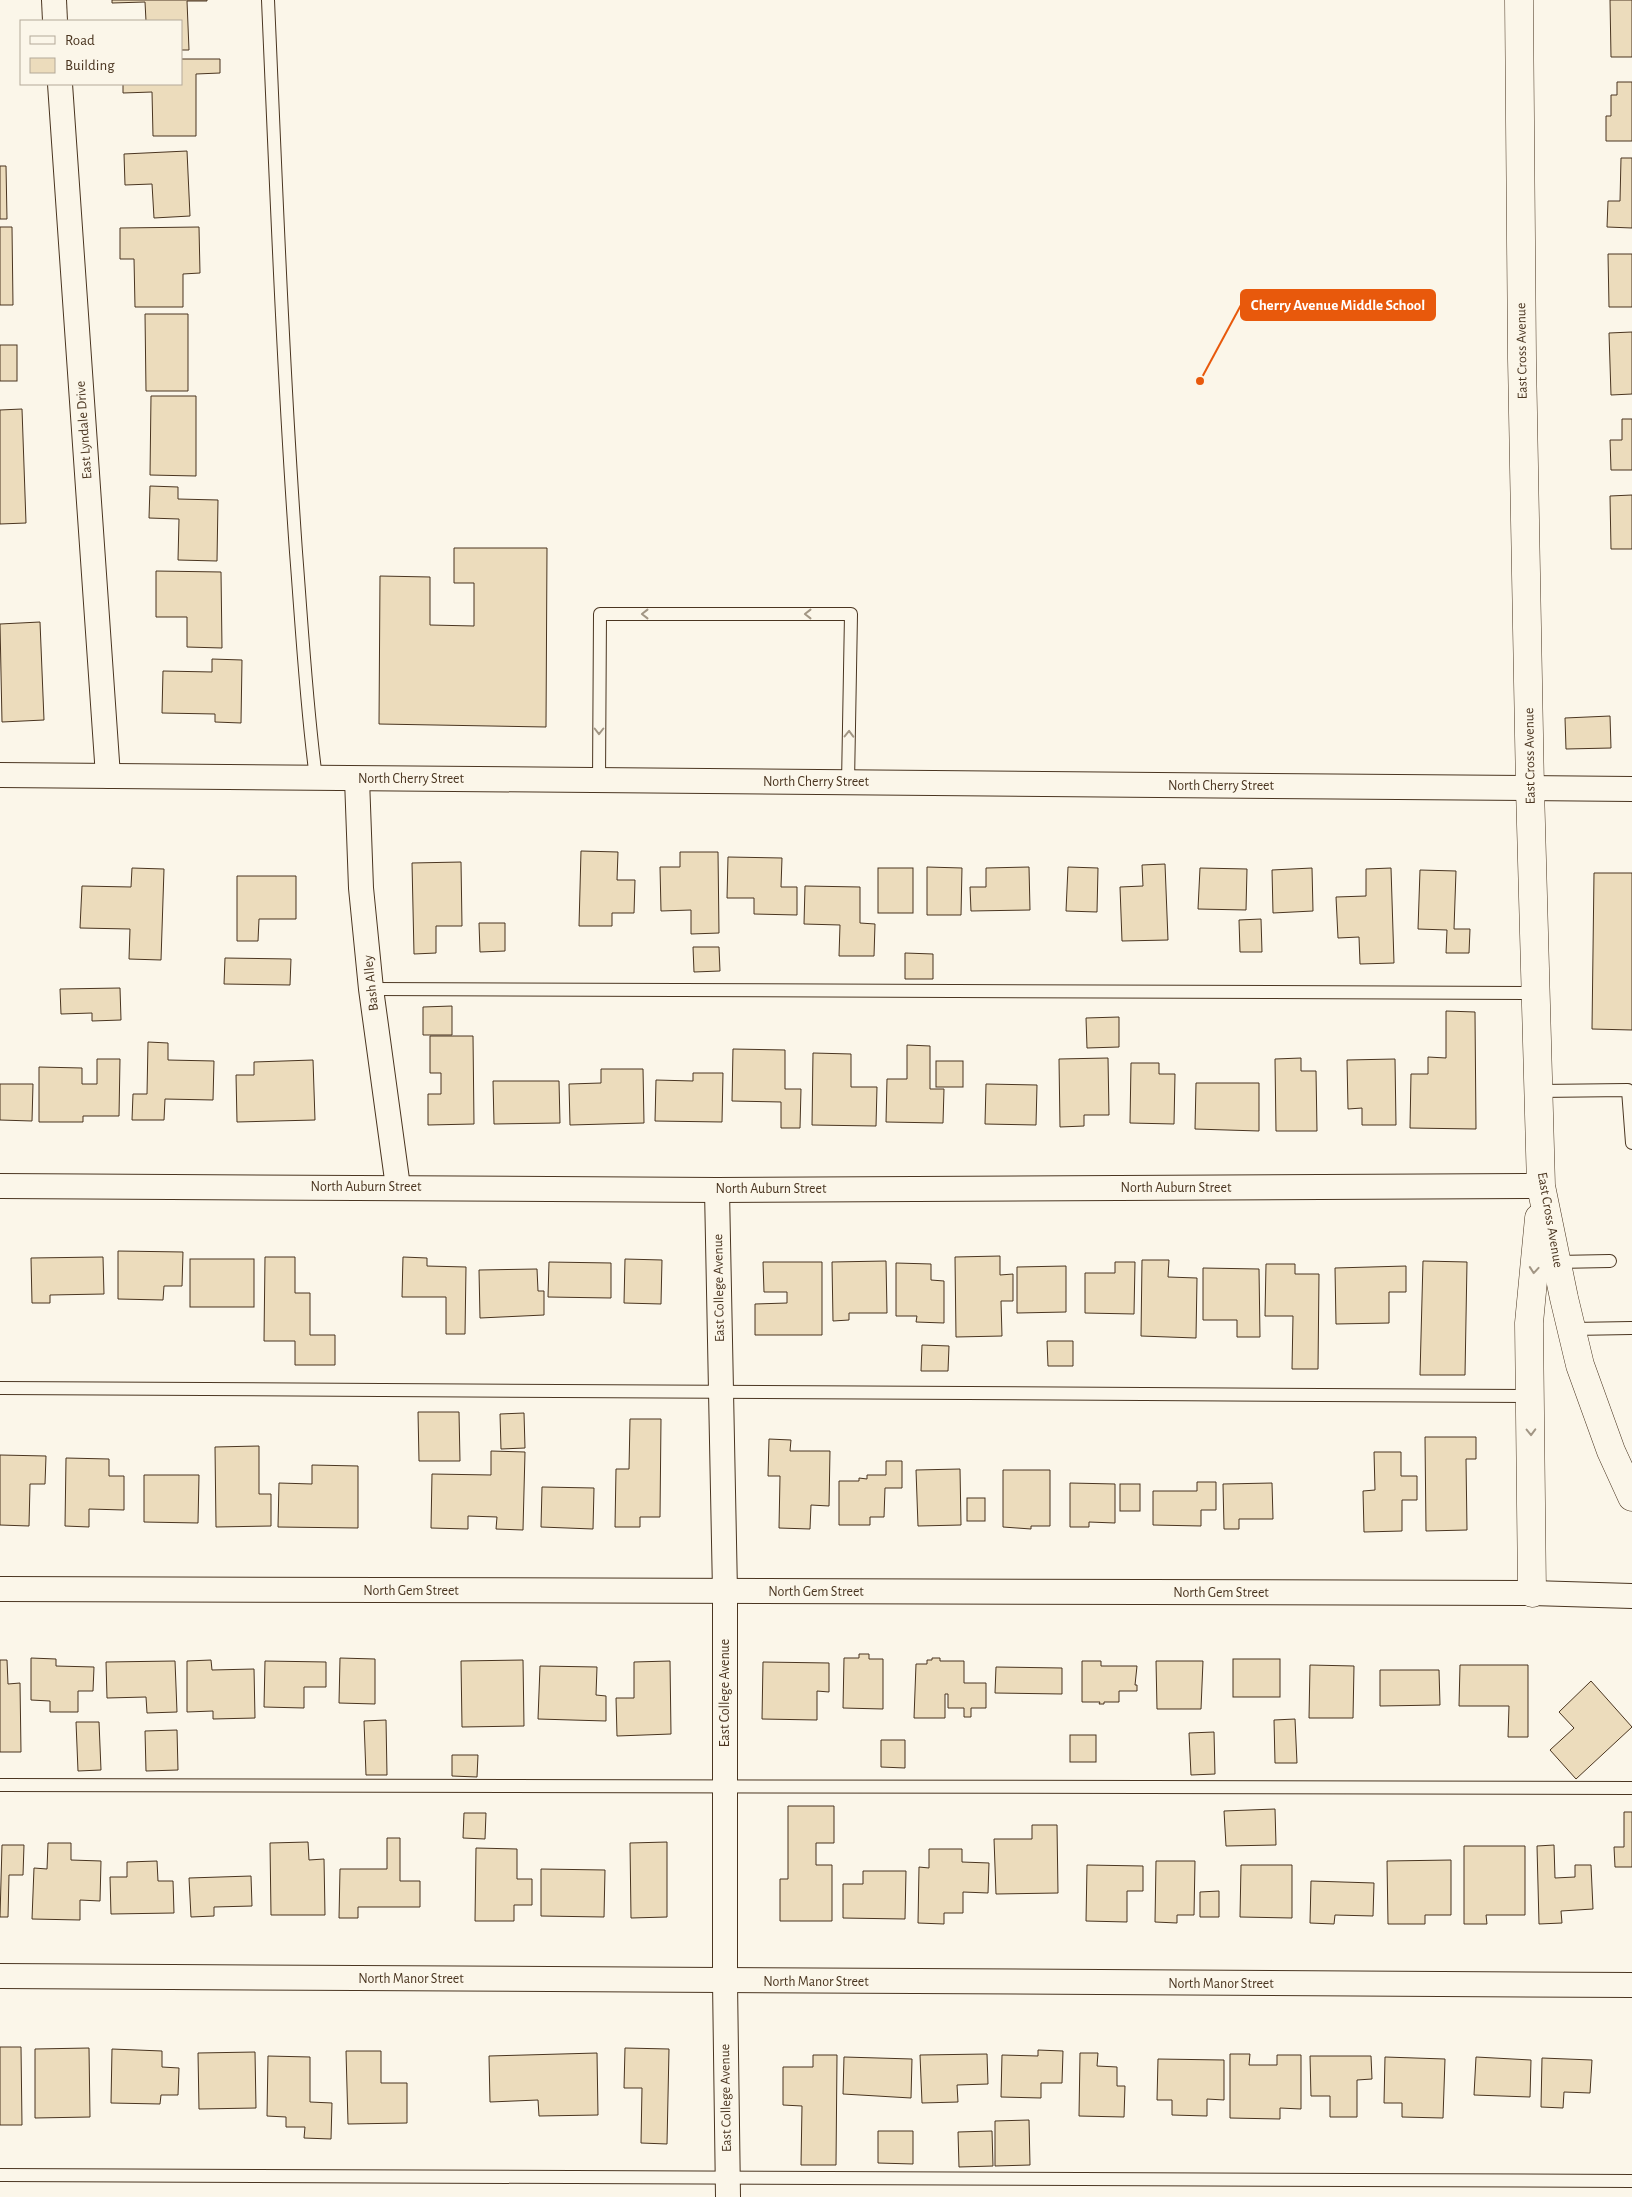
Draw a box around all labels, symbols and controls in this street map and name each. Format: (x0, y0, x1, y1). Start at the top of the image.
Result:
legend (20, 20, 182, 85)
text: Road (65, 33, 95, 48)
text: Building (65, 58, 115, 73)
callout: Cherry Avenue Middle School (1241, 290, 1435, 320)
text: Cherry Avenue Middle School (1251, 298, 1425, 313)
street label: East Cross Avenue (1514, 303, 1530, 399)
street label: East Lyndale Drive (74, 380, 94, 480)
one-way arrow (641, 609, 648, 619)
one-way arrow (803, 609, 811, 619)
street label: East Cross Avenue (1522, 708, 1538, 804)
one-way arrow (594, 728, 604, 735)
one-way arrow (844, 730, 854, 738)
street label: North Cherry Street (358, 772, 465, 786)
street label: North Cherry Street (763, 775, 870, 789)
street label: North Cherry Street (1168, 779, 1275, 793)
street label: Bash Alley (361, 954, 381, 1012)
street label: East Cross Avenue (1535, 1171, 1565, 1269)
street label: North Auburn Street (311, 1180, 422, 1194)
street label: North Auburn Street (1121, 1181, 1232, 1195)
street label: North Auburn Street (716, 1182, 827, 1196)
street label: East College Avenue (711, 1234, 727, 1342)
one-way arrow (1529, 1266, 1540, 1274)
one-way arrow (1526, 1428, 1536, 1436)
street label: North Gem Street (363, 1584, 459, 1598)
street label: North Gem Street (768, 1585, 864, 1599)
street label: North Gem Street (1173, 1586, 1269, 1600)
street label: East College Avenue (718, 1639, 732, 1747)
street label: North Manor Street (358, 1972, 464, 1986)
street label: North Manor Street (763, 1975, 869, 1989)
street label: North Manor Street (1168, 1977, 1274, 1991)
street label: East College Avenue (718, 2044, 734, 2152)

